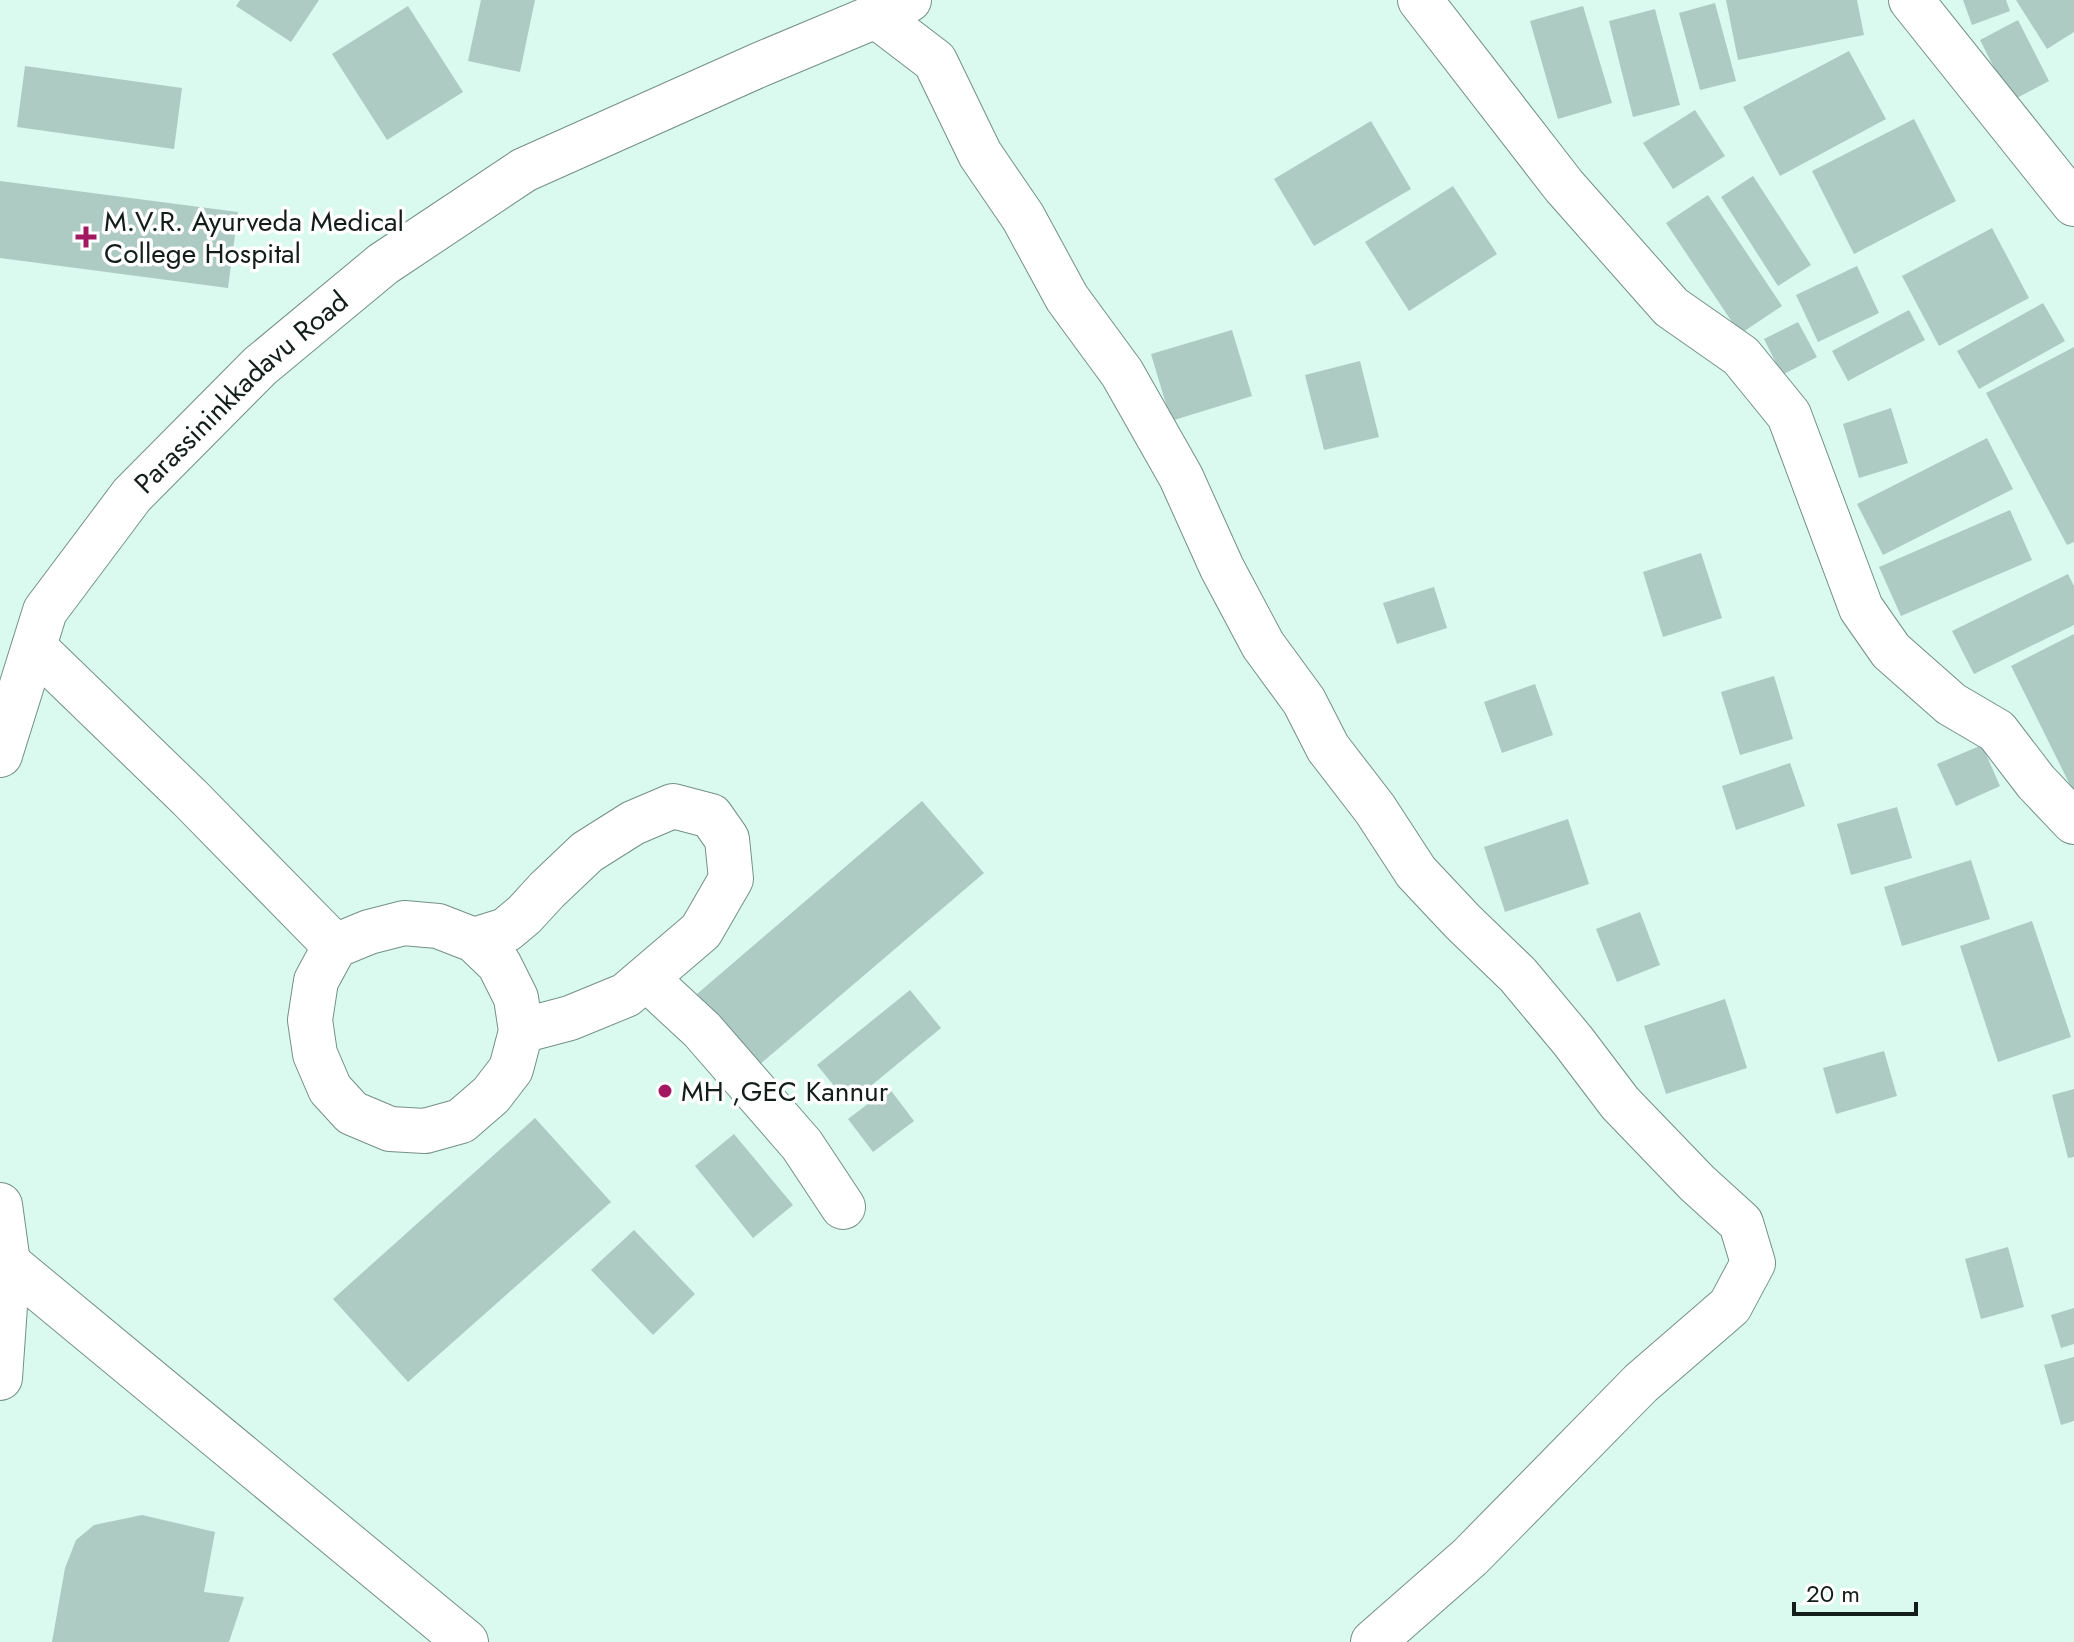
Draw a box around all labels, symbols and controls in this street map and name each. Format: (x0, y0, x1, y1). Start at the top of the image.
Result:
place label: M.V.R. Ayurveda Medical College Hospital (104, 201, 404, 274)
marker: M.V.R. Ayurveda Medical College Hospital (75, 226, 97, 248)
street label: Parassininkkadavu Road (125, 281, 357, 503)
place label: MH ,GEC Kannur (681, 1071, 889, 1112)
marker: MH ,GEC Kannur (656, 1082, 674, 1100)
scale bar (1794, 1566, 1916, 1616)
text: 20 m (1806, 1576, 1860, 1611)

